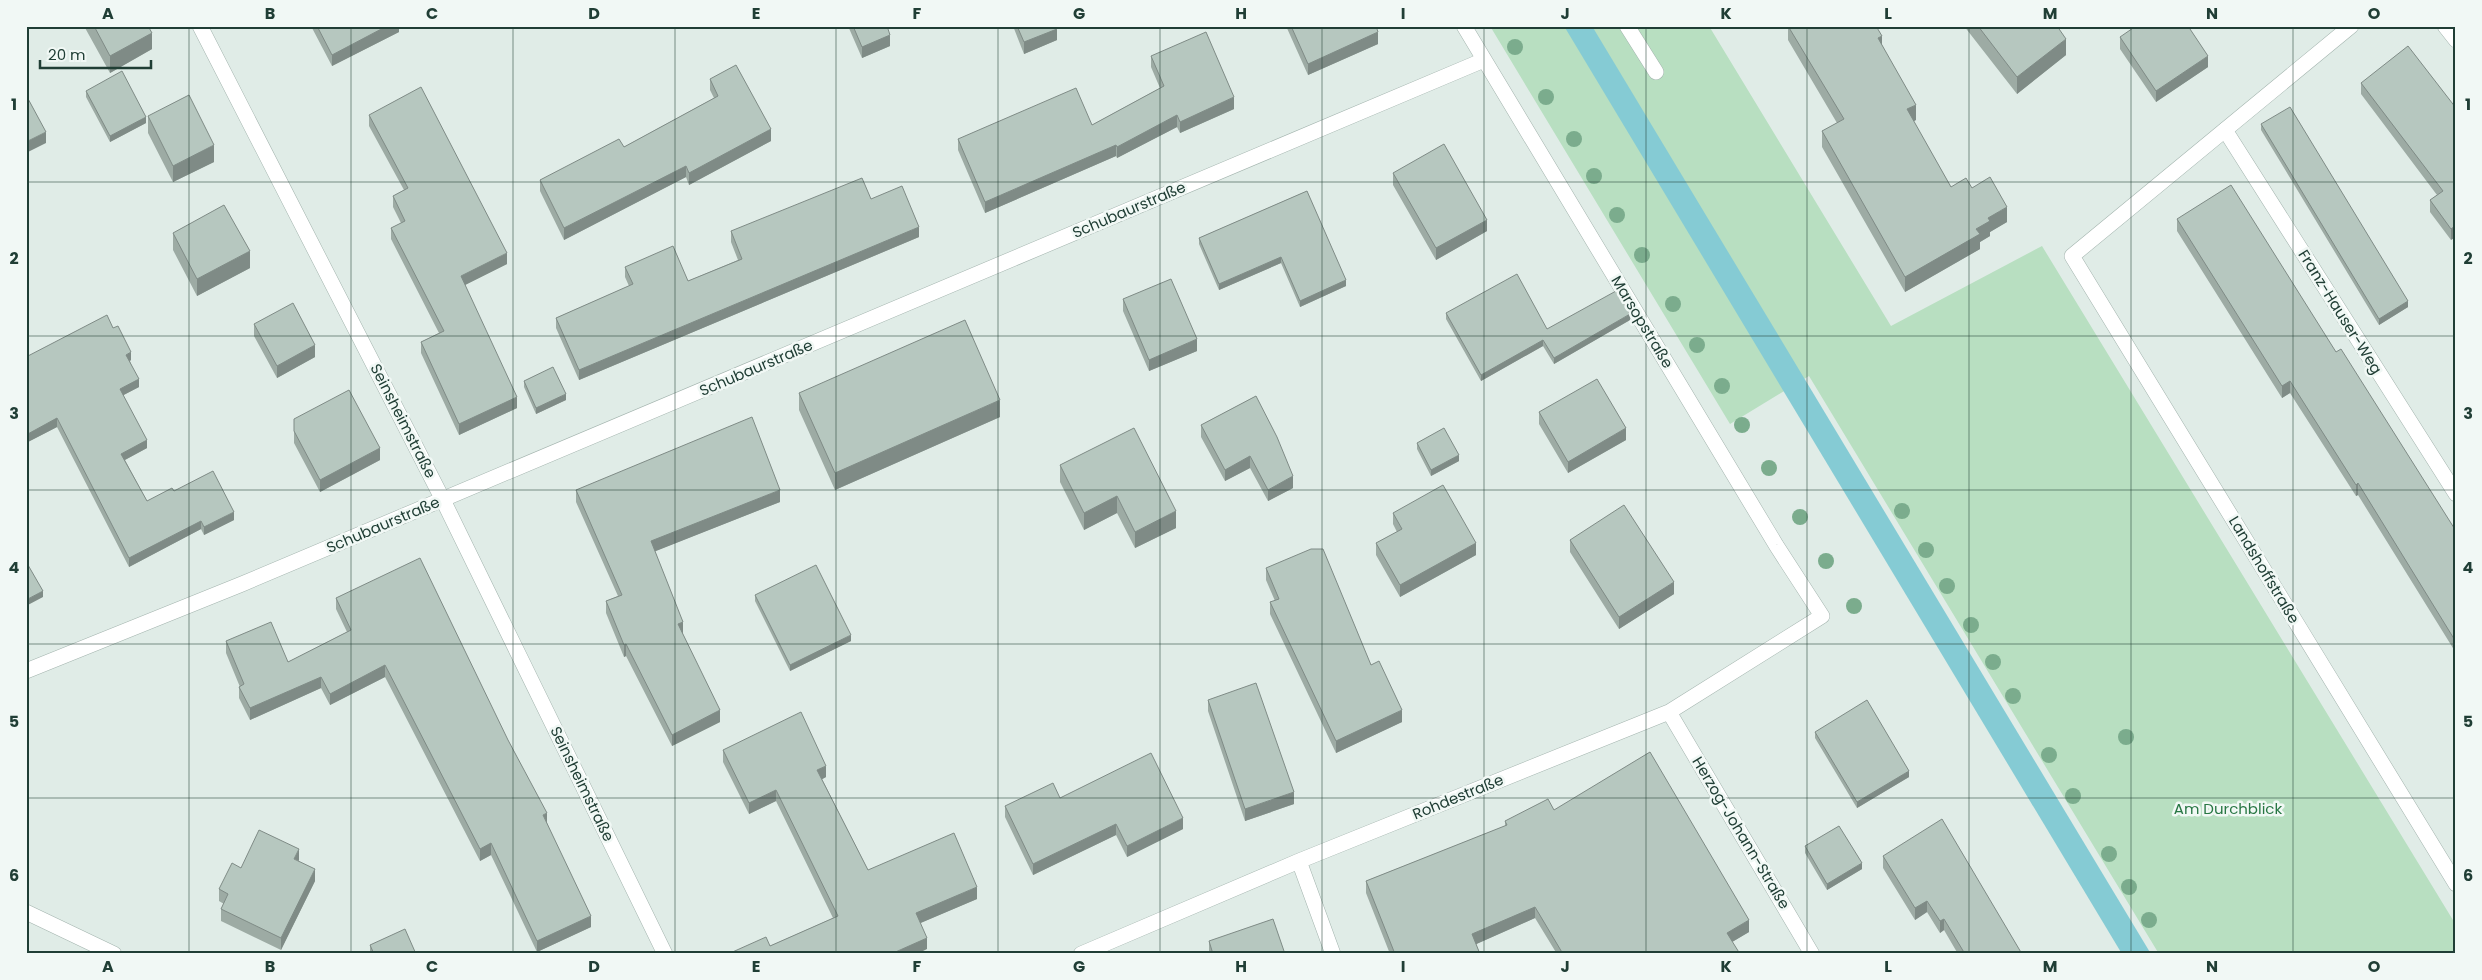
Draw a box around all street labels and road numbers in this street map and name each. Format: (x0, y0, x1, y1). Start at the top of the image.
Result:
street label: Schubaurstraße (1069, 176, 1189, 243)
street label: Franz-Hauser-Weg (2294, 245, 2387, 378)
street label: Marsopstraße (1606, 271, 1678, 372)
street label: Schubaurstraße (696, 334, 816, 401)
street label: Seinsheimstraße (366, 360, 441, 482)
street label: Schubaurstraße (323, 491, 443, 558)
street label: Landshoffstraße (2224, 512, 2305, 627)
street label: Seinsheimstraße (545, 723, 619, 845)
street label: Herzog-Johann-Straße (1688, 753, 1795, 913)
street label: Rohdestraße (1409, 769, 1506, 824)

